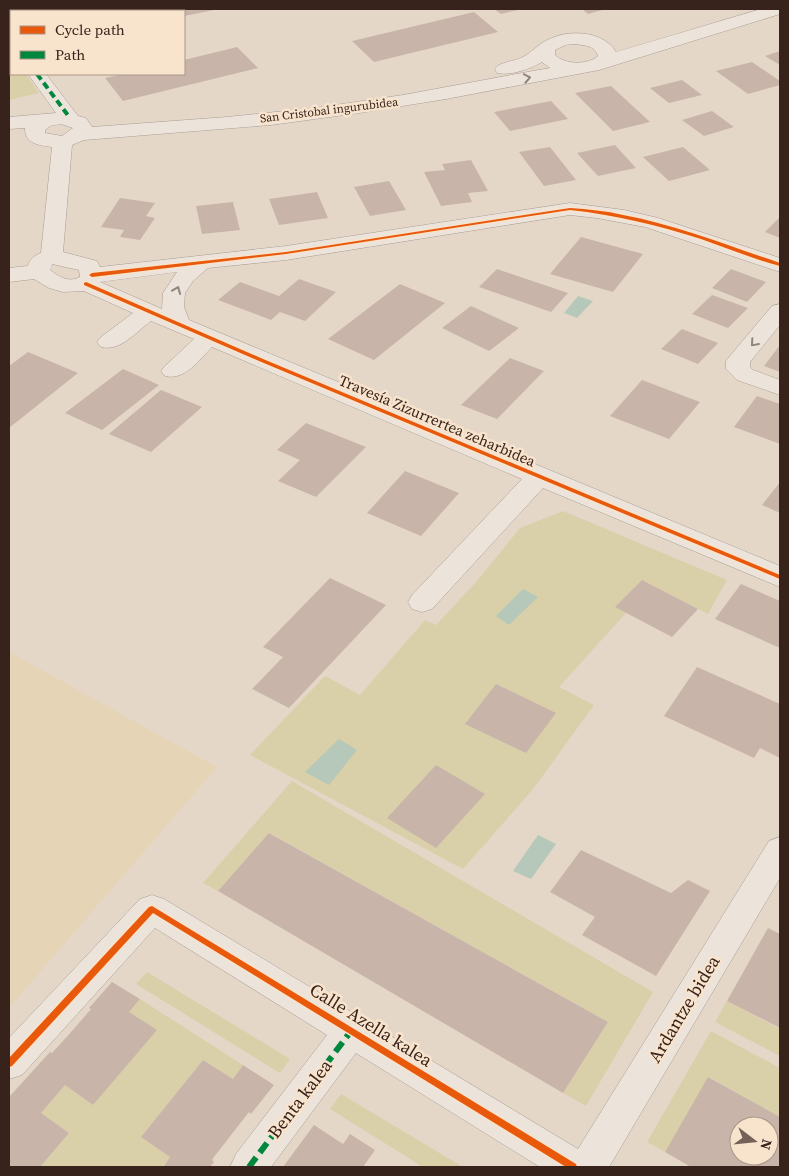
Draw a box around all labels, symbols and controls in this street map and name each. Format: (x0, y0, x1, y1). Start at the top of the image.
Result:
legend (10, 10, 185, 75)
text: Cycle path (55, 19, 125, 40)
text: Path (55, 44, 85, 65)
one-way arrow (523, 73, 531, 83)
street label: San Cristobal ingurubidea (259, 93, 400, 126)
one-way arrow (171, 286, 181, 295)
one-way arrow (750, 337, 759, 346)
street label: Travesía Zizurrertea zeharbidea (336, 370, 539, 472)
street label: Ardantze bidea (642, 950, 726, 1067)
street label: Calle Azella kalea (305, 977, 438, 1073)
street label: Benta kalea (262, 1053, 338, 1143)
north arrow (729, 1116, 779, 1166)
text: N (755, 1137, 778, 1152)

